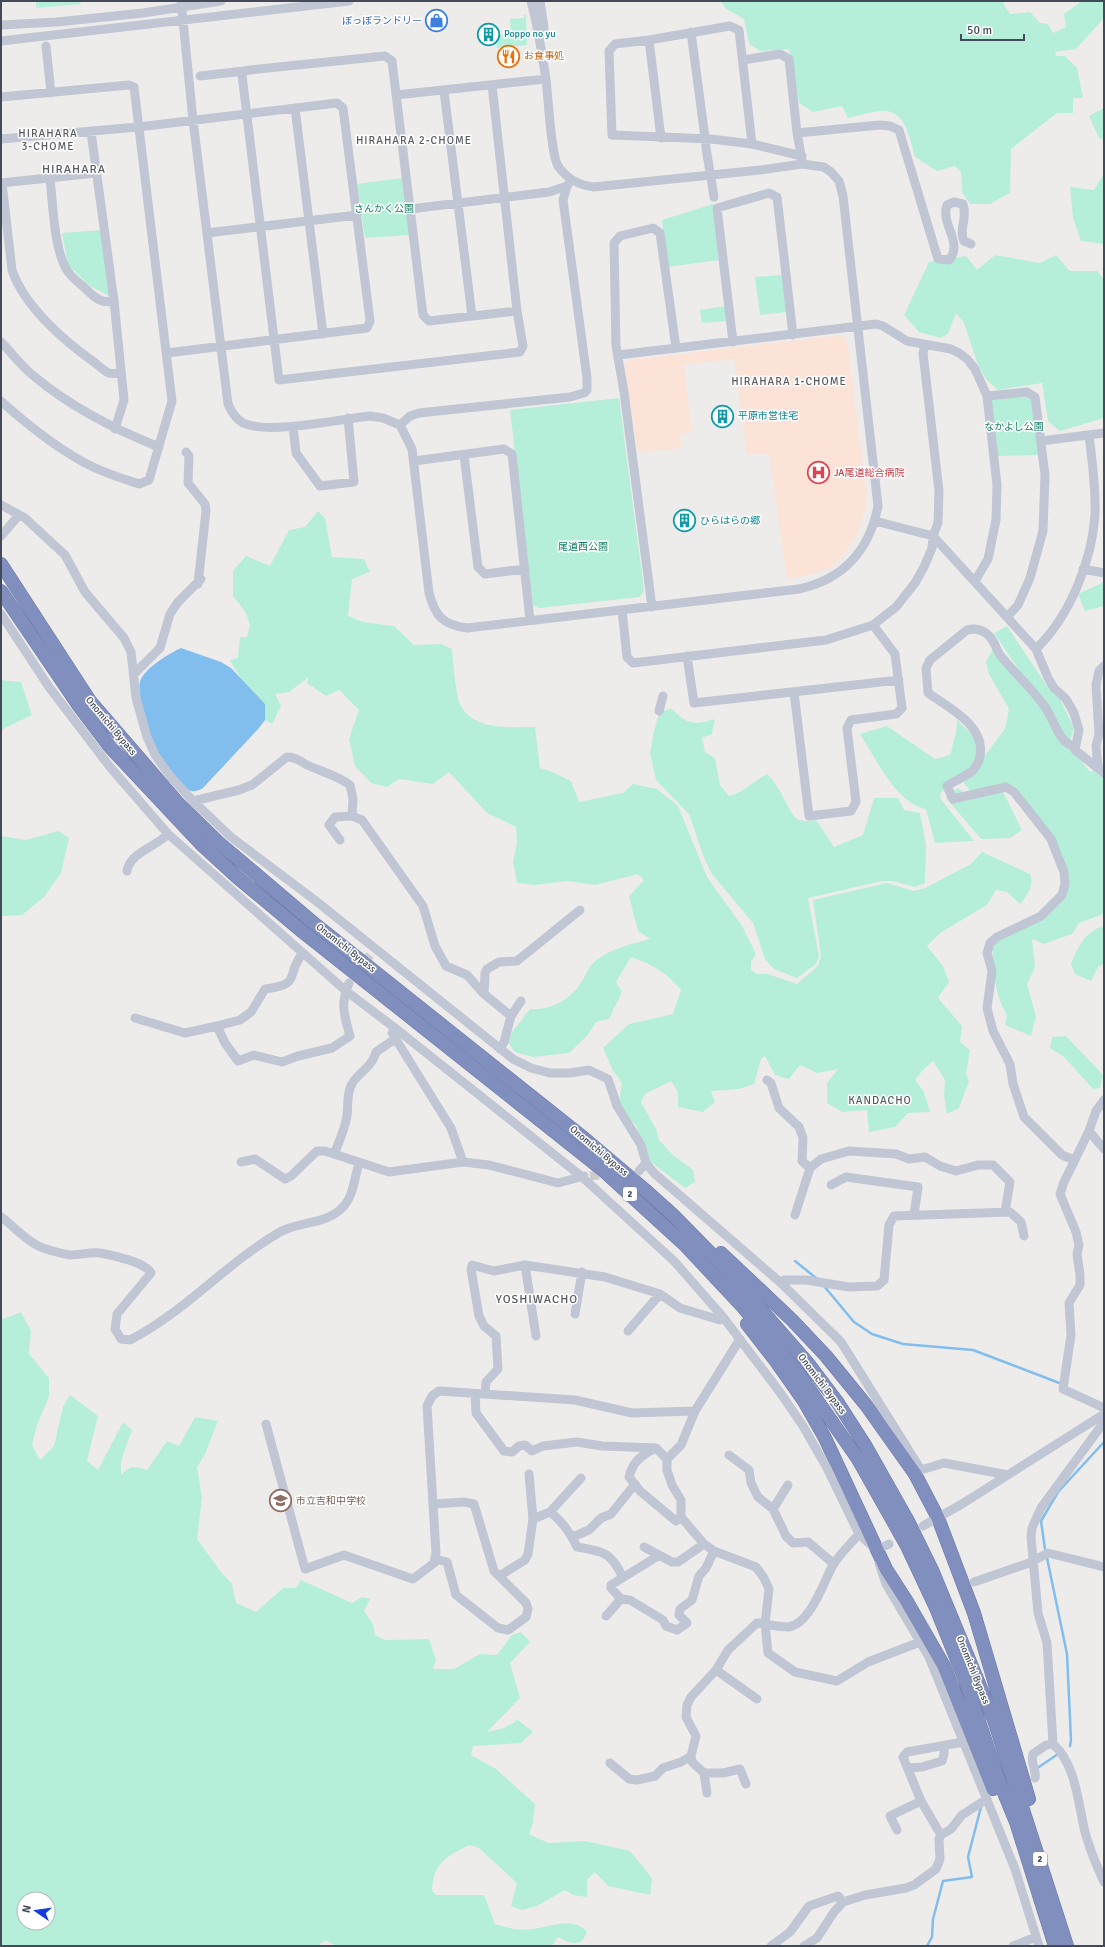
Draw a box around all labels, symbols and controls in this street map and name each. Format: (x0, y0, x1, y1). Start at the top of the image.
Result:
shop icon: ぽっぽランドリー (424, 8, 450, 34)
place label: ぽっぽランドリー (342, 15, 422, 27)
scale bar (961, 16, 1024, 42)
building icon: Poppo no yu (476, 21, 502, 47)
text: 50 m (967, 23, 992, 38)
place label: Poppo no yu (504, 28, 556, 40)
restaurant icon: お食事処 (496, 43, 522, 69)
place label: お食事処 (524, 50, 564, 62)
district label: HIRAHARA 3-CHOME (18, 127, 78, 153)
district label: HIRAHARA 2-CHOME (356, 134, 472, 147)
district label: HIRAHARA (42, 162, 106, 177)
park label: さんかく公園 (354, 203, 414, 215)
district label: HIRAHARA 1-CHOME (731, 375, 847, 388)
building icon: 平原市営住宅 (710, 403, 736, 429)
place label: 平原市営住宅 (738, 410, 798, 422)
park label: なかよし公園 (984, 421, 1044, 433)
hospital icon: JA尾道総合病院 (805, 460, 831, 486)
place label: JA尾道総合病院 (834, 467, 904, 479)
building icon: ひらはらの郷 (672, 508, 698, 534)
place label: ひらはらの郷 (700, 515, 760, 527)
park label: 尾道西公園 (558, 541, 608, 553)
street label: Onomichi Bypass (83, 694, 139, 758)
street label: Onomichi Bypass (314, 921, 379, 975)
district label: KANDACHO (848, 1094, 912, 1107)
street label: Onomichi Bypass (567, 1123, 631, 1179)
road number: 2 (623, 1187, 637, 1201)
district label: YOSHIWACHO (496, 1292, 578, 1307)
street label: Onomichi Bypass (795, 1351, 849, 1417)
school or university icon: 市立吉和中学校 (267, 1488, 293, 1514)
place label: 市立吉和中学校 (296, 1495, 366, 1507)
street label: Onomichi Bypass (954, 1634, 992, 1707)
road number: 2 (1033, 1852, 1047, 1866)
north arrow (16, 1891, 56, 1931)
text: N (20, 1904, 34, 1914)

